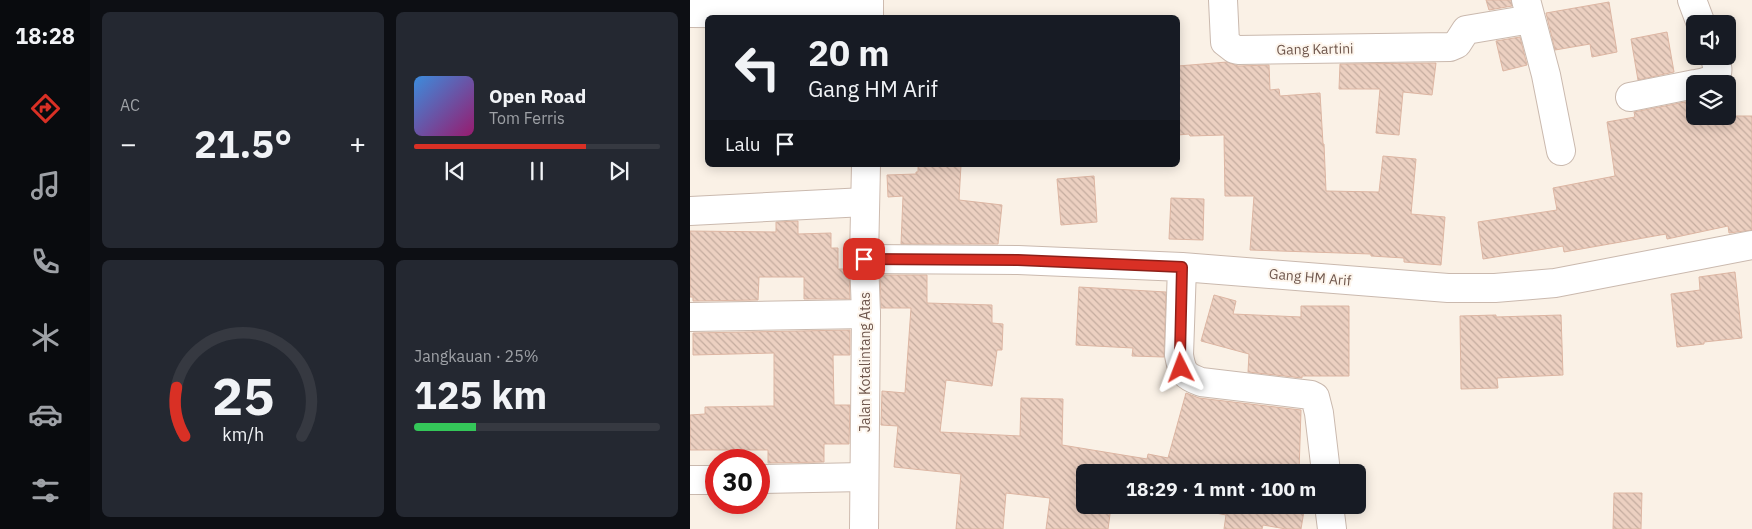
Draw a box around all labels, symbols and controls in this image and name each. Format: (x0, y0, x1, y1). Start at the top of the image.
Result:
map controls (1686, 15, 1736, 125)
button: sound (1686, 15, 1736, 65)
text: 18:28 (15, 21, 75, 50)
text: 20 m (808, 30, 890, 76)
icon: left (725, 35, 790, 100)
street label: Gang Kartini (1276, 39, 1354, 59)
text: Gang HM Arif (808, 74, 938, 103)
button: layers (1686, 75, 1736, 125)
text: Open Road (489, 84, 586, 108)
icon: directions (28, 91, 63, 126)
text: AC (120, 95, 140, 115)
text: Tom Ferris (489, 108, 565, 128)
text: 21.5° (194, 119, 292, 168)
text: − (120, 125, 137, 162)
text: + (349, 125, 366, 162)
icon: arrive (771, 130, 799, 158)
text: Lalu (725, 132, 761, 156)
icon: previous (441, 157, 469, 185)
icon: pause (523, 157, 551, 185)
icon: next (605, 157, 633, 185)
icon: music (28, 168, 63, 203)
pin (843, 238, 885, 280)
icon: phone (28, 244, 63, 279)
icon: arrive (850, 245, 878, 273)
street label: Gang HM Arif (1268, 264, 1352, 290)
street label: Jalan Kotalintang Atas (856, 292, 874, 432)
icon: climate (28, 320, 63, 355)
position arrow (1154, 341, 1206, 393)
text: Jangkauan · 25% (414, 346, 539, 366)
text: 25 (212, 362, 274, 429)
text: 125 km (414, 370, 547, 419)
icon: car (28, 397, 63, 432)
text: km/h (222, 423, 264, 446)
speed limit sign: 30 (705, 449, 770, 514)
icon: filters (28, 473, 63, 508)
text: 18:29 · 1 mnt · 100 m (1126, 477, 1316, 501)

